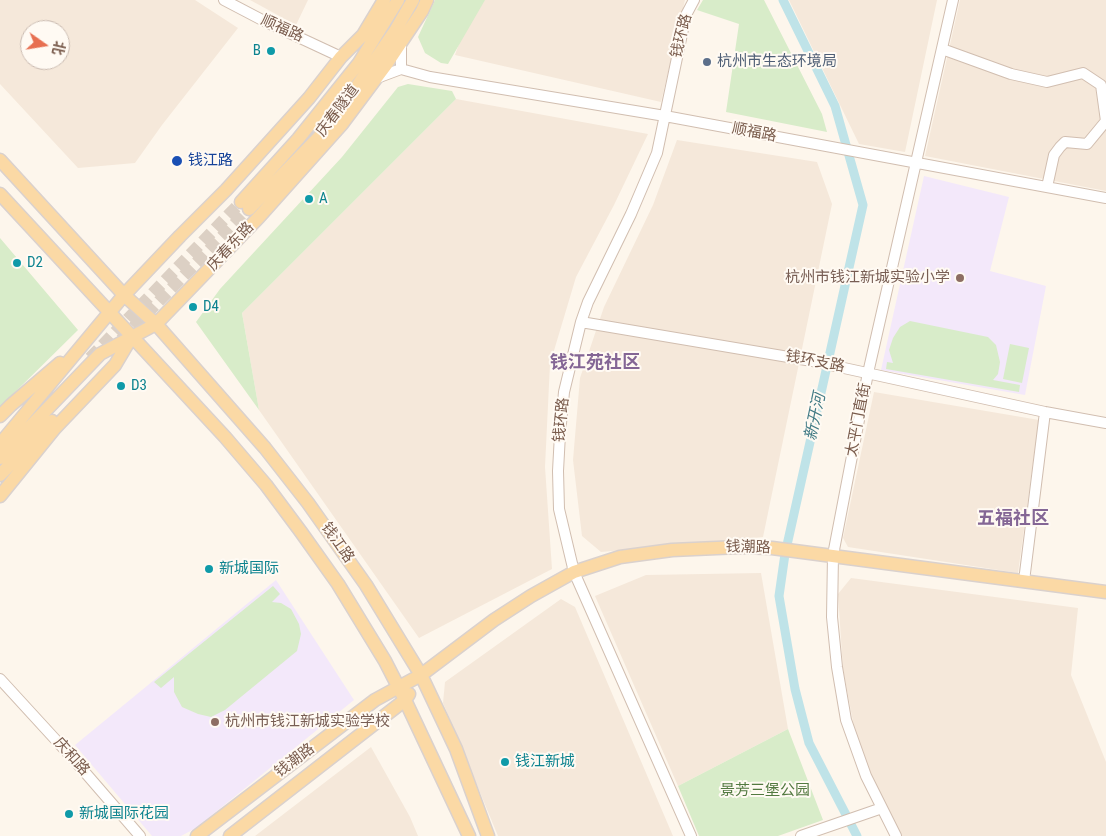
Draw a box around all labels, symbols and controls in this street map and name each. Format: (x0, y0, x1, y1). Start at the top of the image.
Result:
street label: 顺福路 (258, 12, 306, 46)
street label: 钱环路 (668, 12, 696, 60)
north arrow (20, 20, 70, 70)
text: 北 (49, 40, 68, 57)
place label: B (253, 42, 261, 60)
marker: B (265, 45, 277, 57)
place label: 杭州市生态环境局 (717, 53, 837, 71)
marker: 杭州市生态环境局 (701, 56, 713, 68)
street label: 庆春隧道 (313, 82, 363, 140)
street label: 顺福路 (730, 120, 778, 146)
place label: 钱江路 (188, 152, 233, 170)
marker: 钱江路 (170, 154, 184, 168)
place label: A (319, 190, 328, 208)
marker: A (303, 193, 315, 205)
street label: 庆春东路 (204, 219, 258, 275)
place label: D2 (27, 254, 43, 272)
marker: D2 (11, 257, 23, 269)
place label: 杭州市钱江新城实验小学 (785, 269, 950, 287)
marker: 杭州市钱江新城实验小学 (954, 272, 966, 284)
place label: D4 (203, 298, 219, 316)
marker: D4 (187, 301, 199, 313)
street label: 钱环支路 (784, 347, 846, 377)
district label: 钱江苑社区 (550, 352, 640, 374)
place label: D3 (131, 377, 147, 395)
marker: D3 (115, 380, 127, 392)
street label: 太平门直街 (843, 381, 875, 459)
water label: 新开河 (802, 392, 830, 442)
street label: 钱环路 (551, 397, 573, 443)
district label: 五福社区 (977, 508, 1049, 530)
street label: 钱江路 (317, 519, 357, 567)
street label: 钱潮路 (725, 539, 771, 557)
place label: 新城国际 (219, 560, 279, 578)
marker: 新城国际 (203, 563, 215, 575)
place label: 杭州市钱江新城实验学校 (225, 713, 390, 731)
marker: 杭州市钱江新城实验学校 (209, 716, 221, 728)
street label: 庆和路 (49, 734, 93, 780)
street label: 钱潮路 (272, 740, 318, 782)
place label: 钱江新城 (515, 753, 575, 771)
marker: 钱江新城 (499, 756, 511, 768)
park label: 景芳三堡公园 (720, 782, 810, 800)
place label: 新城国际花园 (79, 805, 169, 823)
marker: 新城国际花园 (63, 808, 75, 820)

